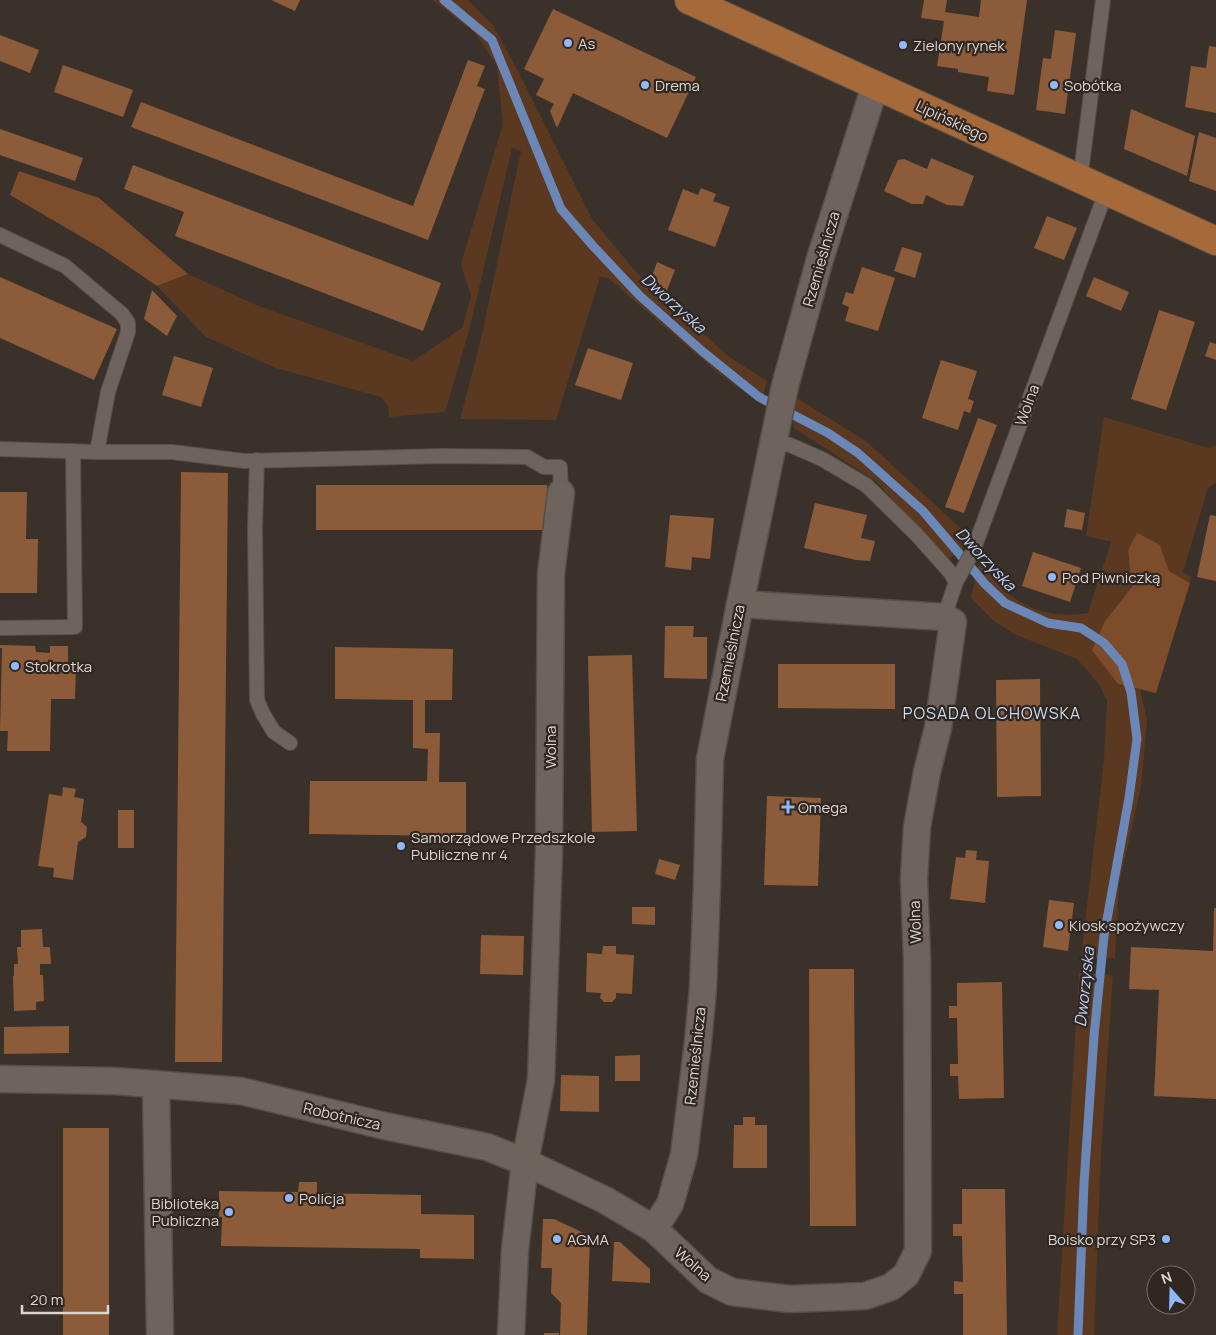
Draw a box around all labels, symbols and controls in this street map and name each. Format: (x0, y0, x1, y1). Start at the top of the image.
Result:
place label: As (578, 33, 596, 54)
place label: Zielony rynek (913, 35, 1005, 56)
marker: As (562, 37, 574, 49)
marker: Zielony rynek (897, 39, 909, 51)
place label: Drema (655, 75, 700, 96)
place label: Sobótka (1064, 75, 1122, 96)
marker: Drema (639, 79, 651, 91)
marker: Sobótka (1048, 79, 1060, 91)
street label: Lipińskiego (912, 95, 992, 147)
street label: Rzemieślnicza (797, 209, 845, 309)
water label: Dworzyska (637, 268, 712, 339)
street label: Wolna (1010, 381, 1044, 429)
water label: Dworzyska (951, 522, 1022, 596)
place label: Pod Piwniczką (1062, 567, 1160, 588)
marker: Pod Piwniczką (1046, 571, 1058, 583)
street label: Rzemieślnicza (710, 603, 750, 703)
place label: Stokrotka (25, 656, 92, 677)
marker: Stokrotka (9, 660, 21, 672)
district label: POSADA OLCHOWSKA (903, 702, 1081, 724)
street label: Wolna (540, 726, 561, 768)
place label: Omega (798, 797, 848, 818)
marker: Omega (782, 801, 794, 813)
place label: Samorządowe Przedszkole Publiczne nr 4 (411, 827, 596, 865)
marker: Samorządowe Przedszkole Publiczne nr 4 (395, 840, 407, 852)
street label: Wolna (904, 900, 926, 944)
place label: Kiosk spożywczy (1069, 915, 1185, 936)
marker: Kiosk spożywczy (1053, 919, 1065, 931)
water label: Dworzyska (1069, 945, 1099, 1028)
street label: Rzemieślnicza (679, 1006, 711, 1106)
street label: Robotnicza (301, 1097, 383, 1135)
place label: Policja (299, 1188, 344, 1209)
marker: Policja (283, 1192, 295, 1204)
place label: Biblioteka Publiczna (151, 1193, 219, 1231)
marker: Biblioteka Publiczna (223, 1206, 235, 1218)
place label: AGMA (567, 1229, 609, 1250)
place label: Boisko przy SP3 (1048, 1229, 1156, 1250)
marker: AGMA (551, 1233, 563, 1245)
marker: Boisko przy SP3 (1160, 1233, 1172, 1245)
street label: Wolna (670, 1242, 716, 1286)
north arrow (1146, 1265, 1196, 1315)
text: N (1158, 1267, 1174, 1288)
scale bar (22, 1282, 109, 1314)
text: 20 m (30, 1289, 63, 1310)

